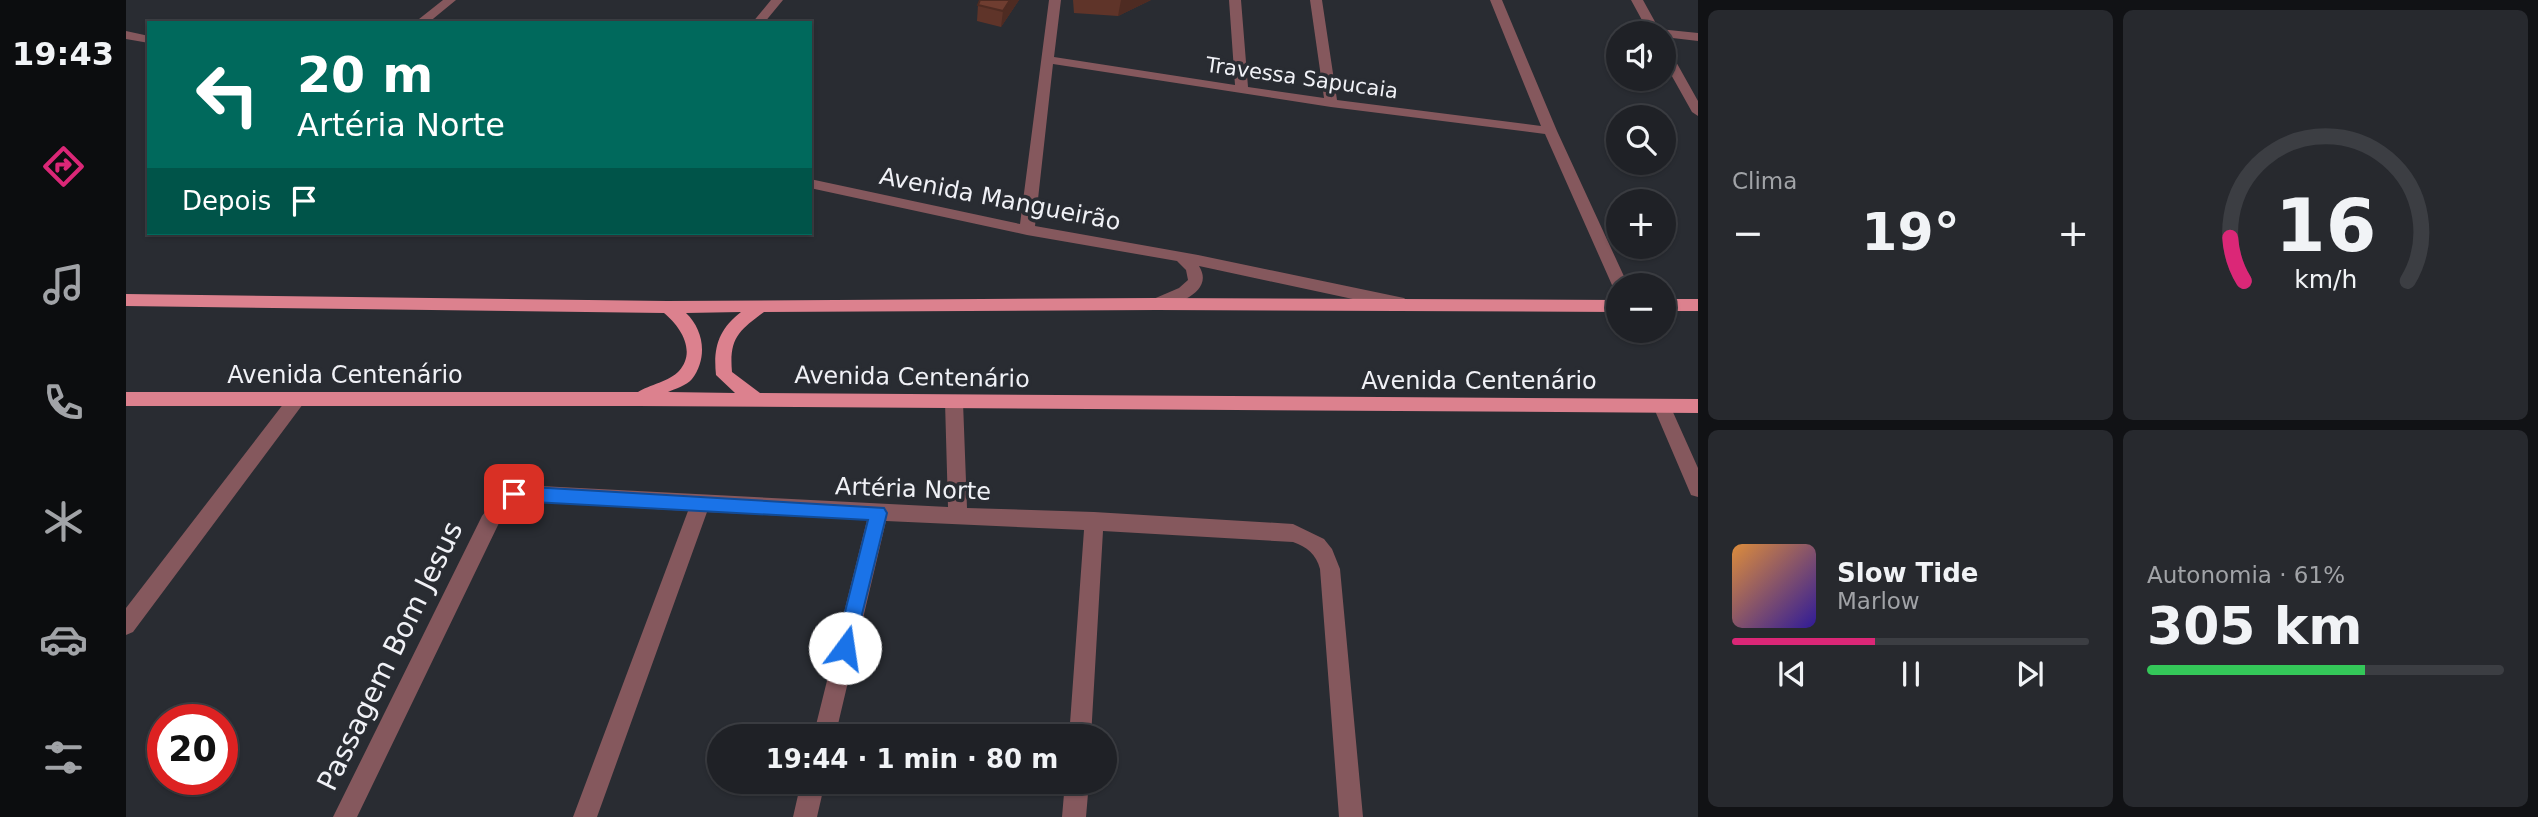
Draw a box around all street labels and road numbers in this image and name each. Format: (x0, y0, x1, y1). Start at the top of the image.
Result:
street label: Travessa Sapucaia (1203, 52, 1400, 103)
street label: Avenida Mangueirão (877, 162, 1123, 236)
street label: Avenida Centenário (227, 361, 463, 389)
street label: Avenida Centenário (794, 361, 1030, 393)
street label: Avenida Centenário (1361, 367, 1597, 395)
street label: Artéria Norte (835, 472, 991, 506)
street label: Passagem Bom Jesus (310, 516, 470, 796)

